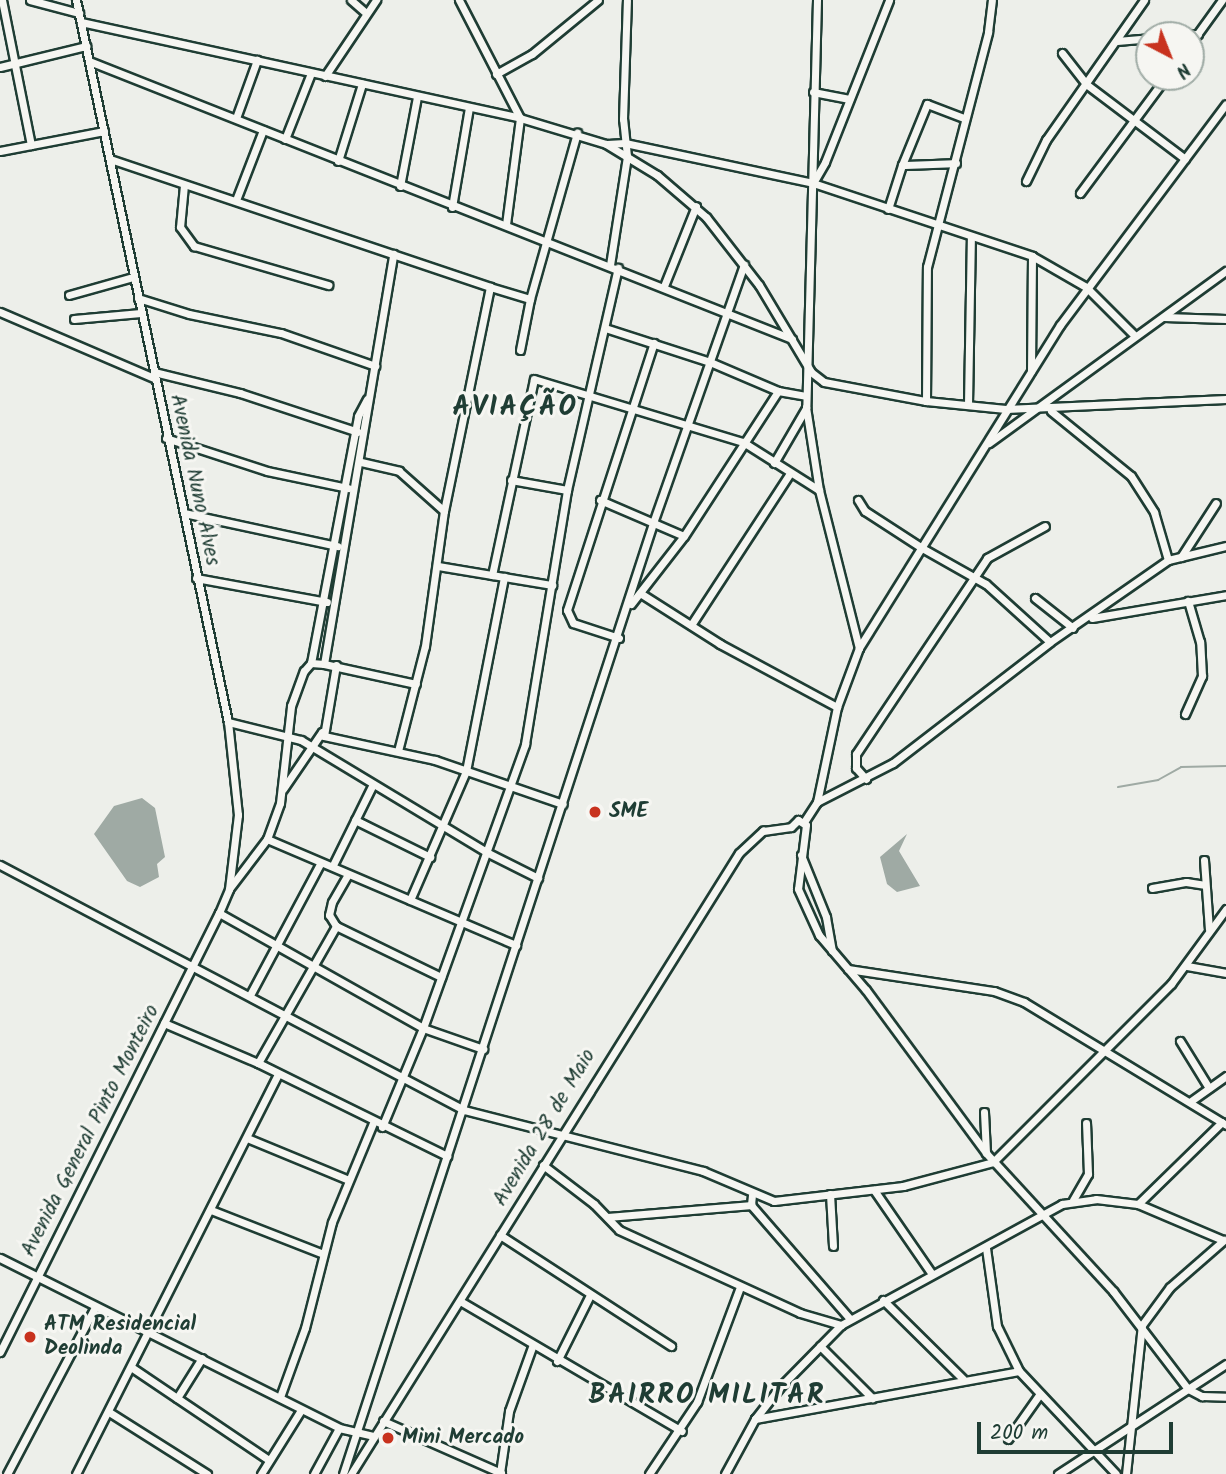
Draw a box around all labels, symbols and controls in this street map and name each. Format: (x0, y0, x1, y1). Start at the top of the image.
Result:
north arrow (1135, 21, 1205, 91)
text: N (1168, 55, 1197, 85)
district label: AVIAÇÃO (453, 391, 577, 425)
street label: Avenida Nuno Alves (164, 392, 224, 568)
place label: SME (609, 799, 648, 825)
marker: SME (587, 804, 603, 820)
street label: Avenida General Pinto Monteiro (16, 1001, 166, 1261)
street label: Avenida 28 de Maio (488, 1045, 602, 1211)
place label: ATM Residencial Deolinda (44, 1312, 196, 1362)
marker: ATM Residencial Deolinda (22, 1329, 38, 1345)
district label: BAIRRO MILITAR (590, 1379, 824, 1413)
scale bar (981, 1408, 1177, 1452)
text: 200 m (990, 1417, 1048, 1450)
place label: Mini Mercado (402, 1425, 524, 1451)
marker: Mini Mercado (380, 1430, 396, 1446)

